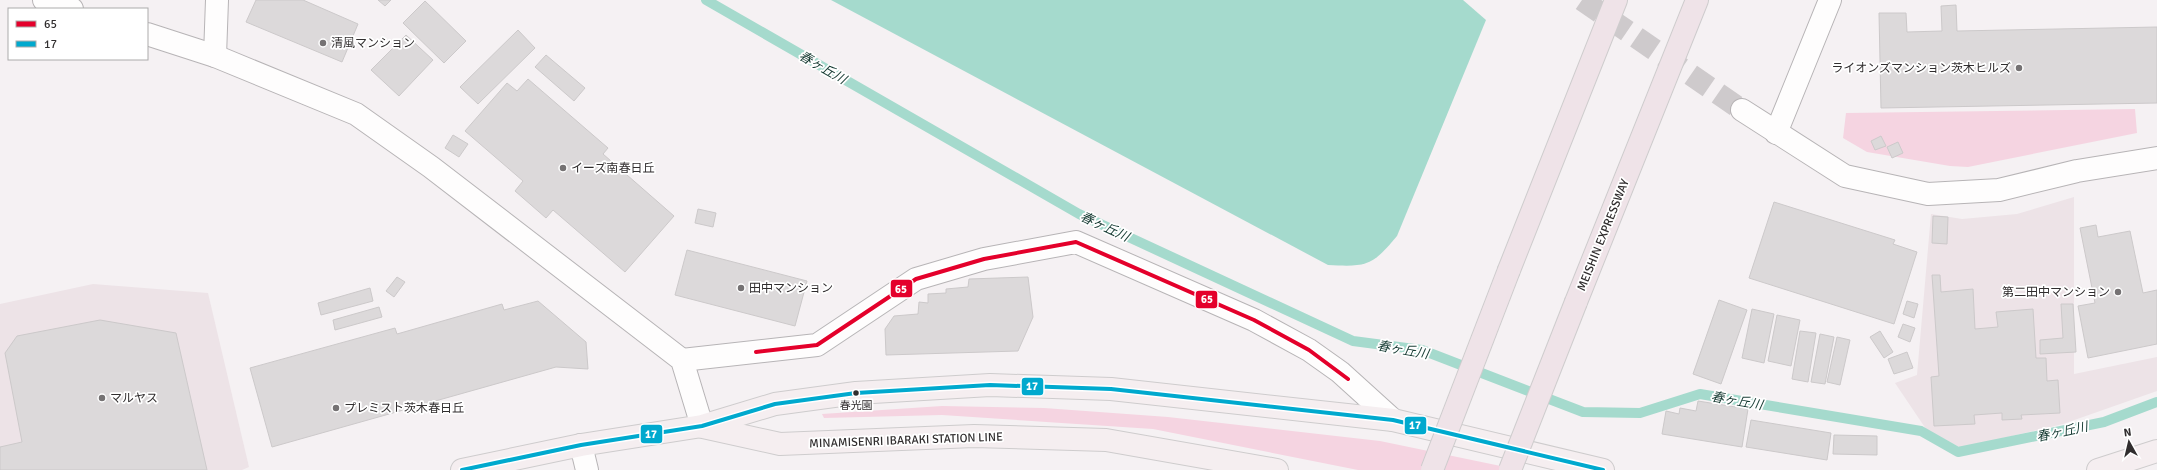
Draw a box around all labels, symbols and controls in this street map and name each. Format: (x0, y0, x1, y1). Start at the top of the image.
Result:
legend (8, 8, 148, 60)
text: 65 (44, 17, 57, 32)
place label: 清風マンション (331, 36, 415, 51)
text: 17 (44, 37, 57, 52)
marker: 清風マンション (318, 38, 328, 48)
water label: 春ヶ丘川 (796, 48, 851, 89)
place label: ライオンズマンション茨木ヒルズ (1831, 61, 2011, 76)
marker: ライオンズマンション茨木ヒルズ (2014, 63, 2024, 73)
place label: イーズ南春日丘 (571, 161, 654, 176)
marker: イーズ南春日丘 (558, 163, 568, 173)
street label: MEISHIN EXPRESSWAY (1574, 177, 1633, 293)
water label: 春ヶ丘川 (1078, 209, 1133, 246)
line badge: 65 (890, 279, 913, 298)
place label: 田中マンション (749, 281, 833, 296)
marker: 田中マンション (736, 283, 746, 293)
text: 65 (895, 283, 907, 296)
place label: 第二田中マンション (2002, 285, 2110, 300)
marker: 第二田中マンション (2113, 287, 2123, 297)
line badge: 65 (1195, 290, 1218, 309)
text: 65 (1201, 293, 1213, 306)
water label: 春ヶ丘川 (1376, 338, 1432, 363)
line badge: 17 (1021, 377, 1044, 396)
text: 17 (1026, 380, 1038, 393)
marker: 春光園 (851, 388, 861, 398)
water label: 春ヶ丘川 (1710, 389, 1766, 414)
place label: マルヤス (110, 391, 158, 406)
marker: マルヤス (97, 393, 107, 403)
place label: 春光園 (840, 399, 873, 412)
place label: プレミスト茨木春日丘 (344, 401, 464, 416)
marker: プレミスト茨木春日丘 (331, 403, 341, 413)
line badge: 17 (1404, 416, 1427, 435)
water label: 春ヶ丘川 (2035, 418, 2091, 445)
text: 17 (1409, 419, 1421, 432)
north arrow (2109, 422, 2149, 462)
line badge: 17 (640, 424, 663, 444)
text: N (2123, 426, 2132, 440)
text: 17 (645, 428, 657, 441)
street label: MINAMISENRI IBARAKI STATION LINE (809, 430, 1003, 451)

